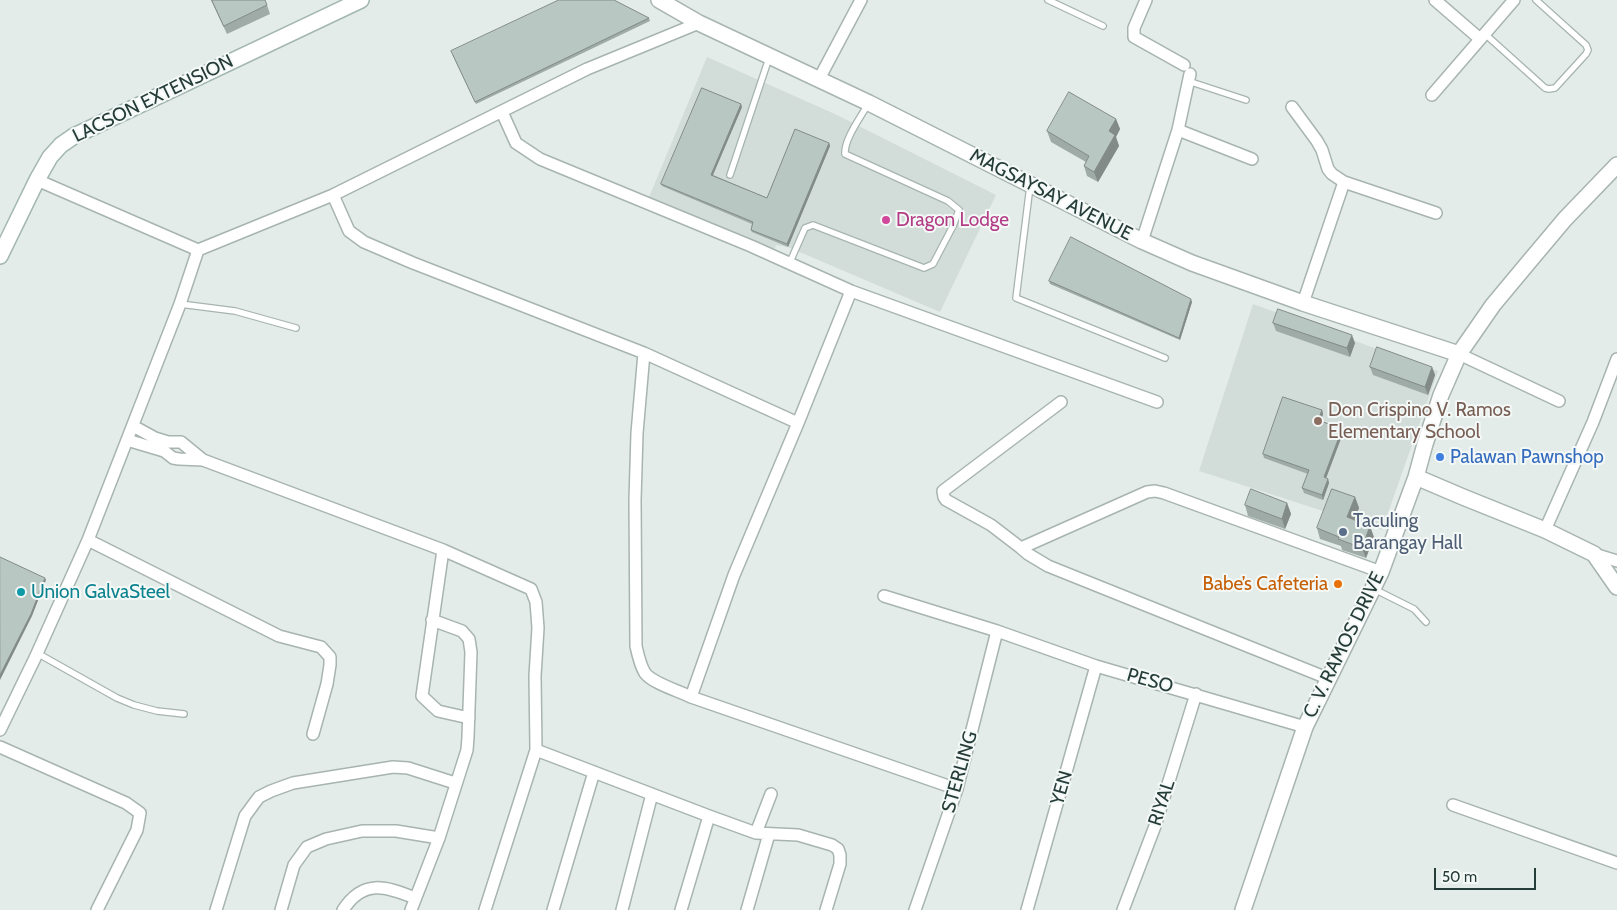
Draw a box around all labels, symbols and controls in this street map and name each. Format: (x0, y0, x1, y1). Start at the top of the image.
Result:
street label: LACSON EXTENSION (69, 50, 237, 148)
street label: MAGSAYSAY AVENUE (966, 144, 1136, 246)
place label: Dragon Lodge (896, 209, 1009, 231)
marker: Dragon Lodge (880, 214, 892, 226)
place label: Don Crispino V. Ramos Elementary School (1328, 399, 1511, 443)
marker: Don Crispino V. Ramos Elementary School (1312, 415, 1324, 427)
place label: Palawan Pawnshop (1450, 446, 1604, 468)
marker: Palawan Pawnshop (1434, 451, 1446, 463)
place label: Taculing Barangay Hall (1353, 510, 1462, 554)
marker: Taculing Barangay Hall (1337, 526, 1349, 538)
street label: C. V. RAMOS DRIVE (1299, 568, 1389, 722)
place label: Babe’s Cafeteria (1203, 573, 1328, 595)
marker: Babe’s Cafeteria (1332, 578, 1344, 590)
place label: Union GalvaSteel (31, 581, 170, 603)
marker: Union GalvaSteel (15, 586, 27, 598)
street label: PESO (1124, 664, 1176, 698)
street label: STERLING (938, 729, 982, 815)
street label: YEN (1046, 768, 1078, 808)
street label: RIYAL (1144, 777, 1180, 829)
scale bar (1437, 858, 1540, 890)
text: 50 m (1442, 868, 1477, 886)

